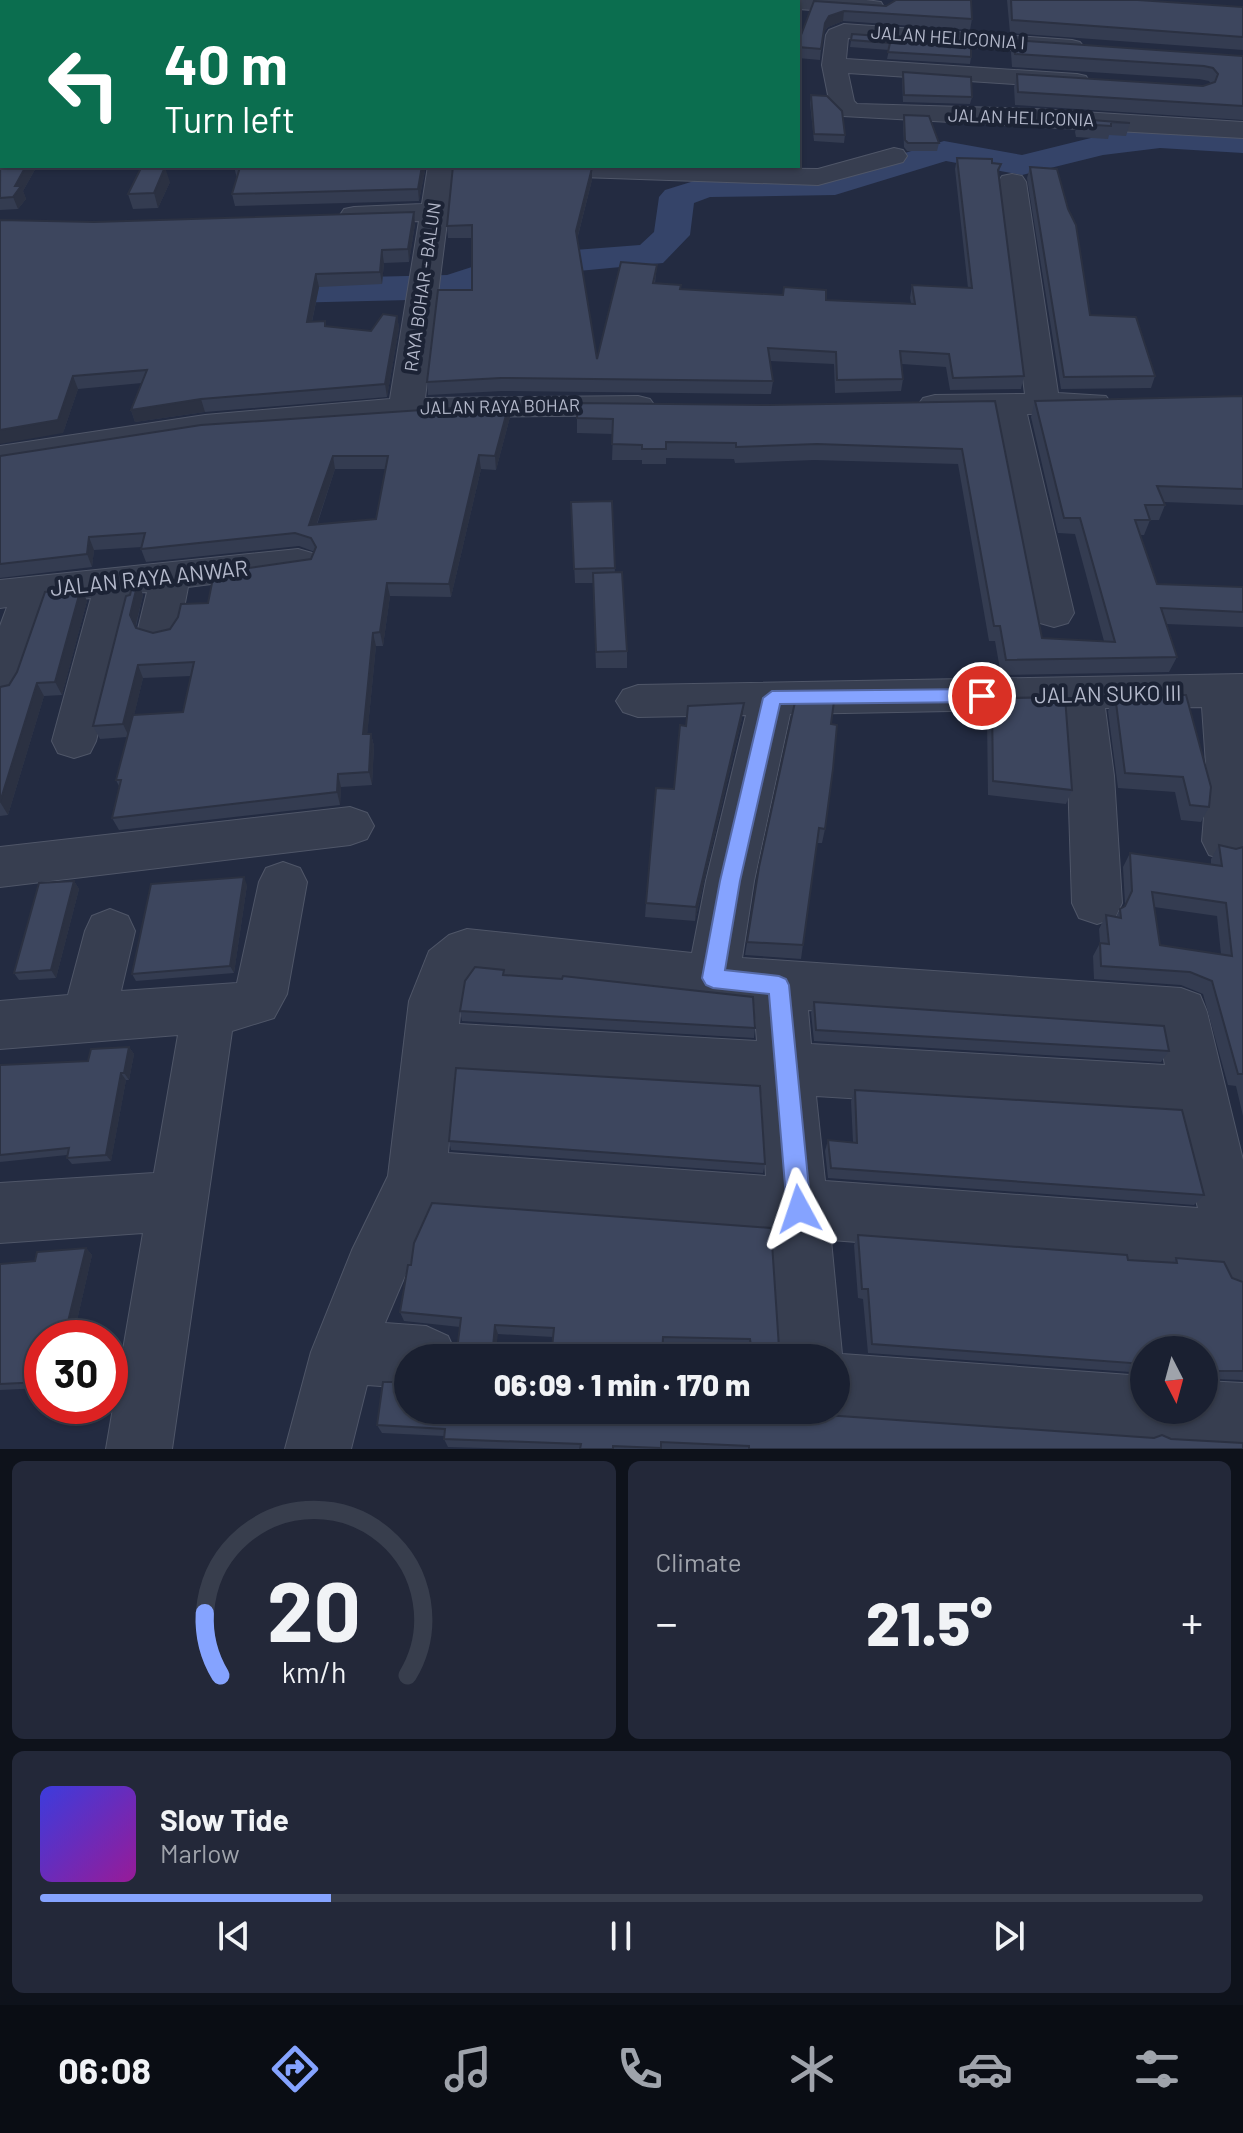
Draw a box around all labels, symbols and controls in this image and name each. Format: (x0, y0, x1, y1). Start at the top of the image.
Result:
street label: JALAN HELICONIA I (870, 21, 1026, 53)
text: 40 m (164, 29, 288, 96)
icon: left (32, 32, 136, 136)
text: Turn left (164, 97, 295, 140)
street label: JALAN HELICONIA (948, 103, 1095, 131)
street label: RAYA BOHAR - BALUN (399, 201, 445, 373)
street label: JALAN RAYA BOHAR (420, 394, 580, 418)
street label: JALAN RAYA ANWAR (49, 554, 249, 600)
pin (948, 662, 1016, 730)
icon: arrive (960, 674, 1004, 718)
street label: JALAN SUKO III (1034, 679, 1182, 707)
position arrow (757, 1167, 841, 1251)
speed limit sign: 30 (24, 1320, 128, 1424)
north arrow (1130, 1336, 1218, 1424)
map controls (1130, 1336, 1218, 1424)
text: 06:09 · 1 min · 170 m (494, 1366, 750, 1402)
text: Climate (656, 1546, 742, 1577)
text: 20 (267, 1559, 361, 1659)
text: 21.5° (866, 1586, 992, 1658)
text: − (656, 1595, 678, 1648)
text: + (1181, 1595, 1203, 1648)
text: km/h (281, 1654, 346, 1689)
text: Slow Tide (160, 1801, 289, 1837)
text: Marlow (160, 1837, 240, 1868)
icon: previous (212, 1914, 256, 1958)
icon: pause (599, 1914, 643, 1958)
icon: next (987, 1914, 1031, 1958)
icon: directions (267, 2041, 323, 2097)
icon: music (440, 2041, 496, 2097)
icon: phone (612, 2041, 668, 2097)
icon: climate (784, 2041, 840, 2097)
icon: car (957, 2041, 1013, 2097)
icon: filters (1129, 2041, 1185, 2097)
text: 06:08 (58, 2048, 151, 2091)

